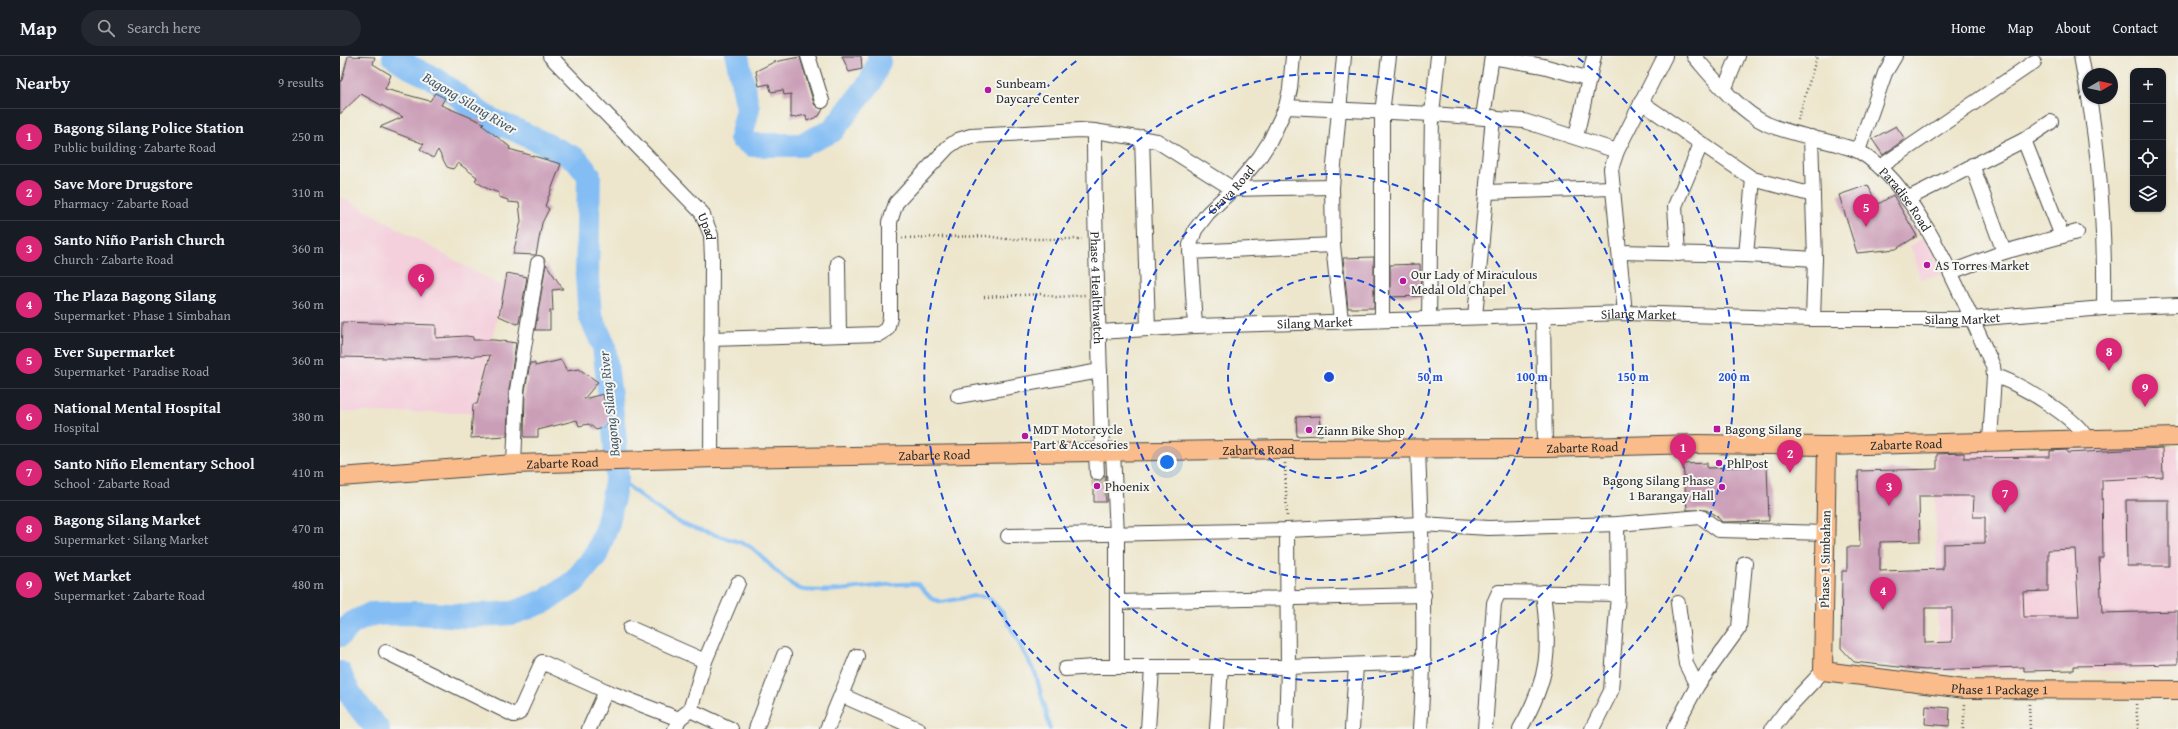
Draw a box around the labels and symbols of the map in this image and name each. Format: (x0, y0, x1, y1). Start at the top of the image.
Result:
water label: Bagong Silang River (418, 67, 521, 139)
north arrow (2082, 68, 2118, 104)
place label: Sunbeam Daycare Center (996, 74, 1080, 108)
marker: Sunbeam Daycare Center (983, 85, 993, 95)
street label: Grava Road (1203, 161, 1259, 218)
street label: Paradise Road (1875, 162, 1936, 235)
pin: 5 (1853, 194, 1879, 227)
street label: Upad (693, 210, 721, 240)
street label: Phase 4 Healthwatch (1086, 231, 1109, 345)
place label: AS Torres Market (1935, 256, 2030, 275)
marker: AS Torres Market (1922, 260, 1932, 270)
pin: 6 (408, 264, 434, 297)
place label: Our Lady of Miraculous Medal Old Chapel (1411, 265, 1538, 299)
marker: Our Lady of Miraculous Medal Old Chapel (1398, 276, 1408, 286)
street label: Silang Market (1600, 303, 1677, 324)
street label: Silang Market (1925, 307, 2001, 329)
street label: Silang Market (1277, 312, 1353, 333)
pin: 8 (2096, 338, 2122, 371)
water label: Bagong Silang River (593, 349, 625, 459)
text: 50 m (1417, 368, 1443, 385)
text: 100 m (1516, 368, 1549, 385)
text: 150 m (1617, 368, 1650, 385)
text: 200 m (1718, 368, 1751, 385)
centre of rings (1322, 370, 1336, 384)
pin: 9 (2132, 374, 2158, 407)
place label: MDT Motorcycle Part & Accesories (1033, 420, 1128, 454)
place label: Bagong Silang (1725, 420, 1802, 439)
place label: Ziann Bike Shop (1317, 421, 1405, 440)
marker: Bagong Silang (1712, 424, 1722, 434)
marker: Ziann Bike Shop (1304, 425, 1314, 435)
marker: MDT Motorcycle Part & Accesories (1020, 431, 1030, 441)
pin: 1 (1670, 434, 1696, 467)
street label: Zabarte Road (1870, 434, 1943, 454)
street label: Zabarte Road (1546, 437, 1619, 457)
street label: Zabarte Road (1222, 439, 1295, 459)
pin: 2 (1777, 440, 1803, 473)
street label: Zabarte Road (898, 444, 971, 465)
street label: Zabarte Road (526, 452, 599, 473)
your location (1157, 452, 1177, 472)
place label: PhlPost (1727, 454, 1769, 473)
marker: PhlPost (1714, 458, 1724, 468)
place label: Bagong Silang Phase 1 Barangay Hall (1603, 471, 1714, 505)
pin: 3 (1876, 473, 1902, 506)
place label: Phoenix (1105, 477, 1150, 496)
pin: 7 (1992, 480, 2018, 513)
marker: Phoenix (1092, 481, 1102, 491)
marker: Bagong Silang Phase 1 Barangay Hall (1717, 482, 1727, 492)
street label: Phase 1 Simbahan (1815, 509, 1835, 608)
pin: 4 (1870, 577, 1896, 610)
street label: Phase 1 Package 1 (1950, 678, 2048, 699)

